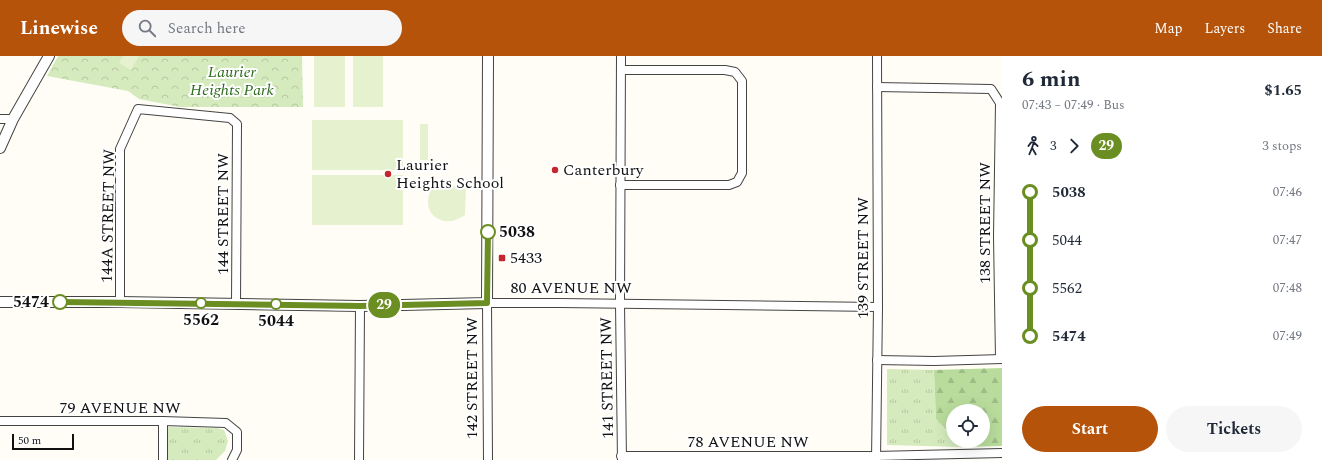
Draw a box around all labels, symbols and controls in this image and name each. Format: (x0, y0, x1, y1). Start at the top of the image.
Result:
search box (122, 10, 402, 46)
text: Linewise (20, 14, 98, 43)
icon: search (136, 17, 158, 39)
text: Search here (168, 17, 246, 40)
text: Map (1154, 18, 1183, 39)
text: Layers (1205, 18, 1245, 39)
text: Share (1267, 18, 1302, 39)
park label: Laurier Heights Park (190, 60, 275, 102)
text: 6 min (1022, 63, 1081, 96)
text: $1.65 (1264, 79, 1302, 102)
text: 07:43 – 07:49 · Bus (1022, 95, 1125, 115)
icon: walk (1022, 135, 1044, 157)
icon: forward (1063, 135, 1085, 157)
text: 29 (1099, 135, 1114, 156)
text: 3 (1050, 136, 1057, 156)
text: 3 stops (1262, 136, 1302, 156)
street label: 144A STREET NW (95, 149, 121, 283)
street label: 144 STREET NW (211, 153, 235, 275)
place label: Laurier Heights School (396, 153, 504, 195)
place label: Canterbury (563, 158, 645, 182)
street label: 138 STREET NW (973, 162, 997, 284)
marker: Canterbury (550, 165, 560, 175)
marker: Laurier Heights School (383, 169, 393, 179)
text: 5038 (1052, 181, 1086, 204)
text: 07:46 (1273, 182, 1302, 202)
street label: 139 STREET NW (851, 197, 875, 319)
place label: 5038 (499, 220, 535, 244)
marker: 5038 (480, 224, 496, 240)
text: 5044 (1052, 229, 1082, 252)
text: 07:47 (1273, 230, 1302, 250)
place label: 5433 (510, 246, 542, 270)
marker: 5433 (497, 253, 507, 263)
street label: 80 AVENUE NW (510, 276, 632, 300)
text: 5562 (1052, 277, 1082, 300)
text: 07:48 (1273, 278, 1302, 298)
place label: 5474 (13, 290, 49, 314)
line badge: 29 (366, 292, 402, 318)
marker: 5474 (52, 294, 68, 310)
text: 29 (376, 294, 392, 315)
marker: 5562 (195, 297, 207, 309)
marker: 5044 (270, 298, 282, 310)
place label: 5562 (183, 308, 219, 332)
place label: 5044 (258, 309, 294, 333)
street label: 142 STREET NW (460, 317, 484, 439)
street label: 141 STREET NW (594, 317, 620, 439)
text: 5474 (1052, 325, 1086, 348)
text: 07:49 (1273, 326, 1302, 346)
street label: 79 AVENUE NW (59, 396, 181, 420)
map controls (946, 404, 990, 448)
button: locate (946, 404, 990, 448)
button: Start (1022, 406, 1158, 452)
button: Tickets (1166, 406, 1302, 452)
street label: 78 AVENUE NW (687, 430, 809, 454)
scale bar (12, 432, 74, 451)
text: 50 m (18, 432, 41, 449)

